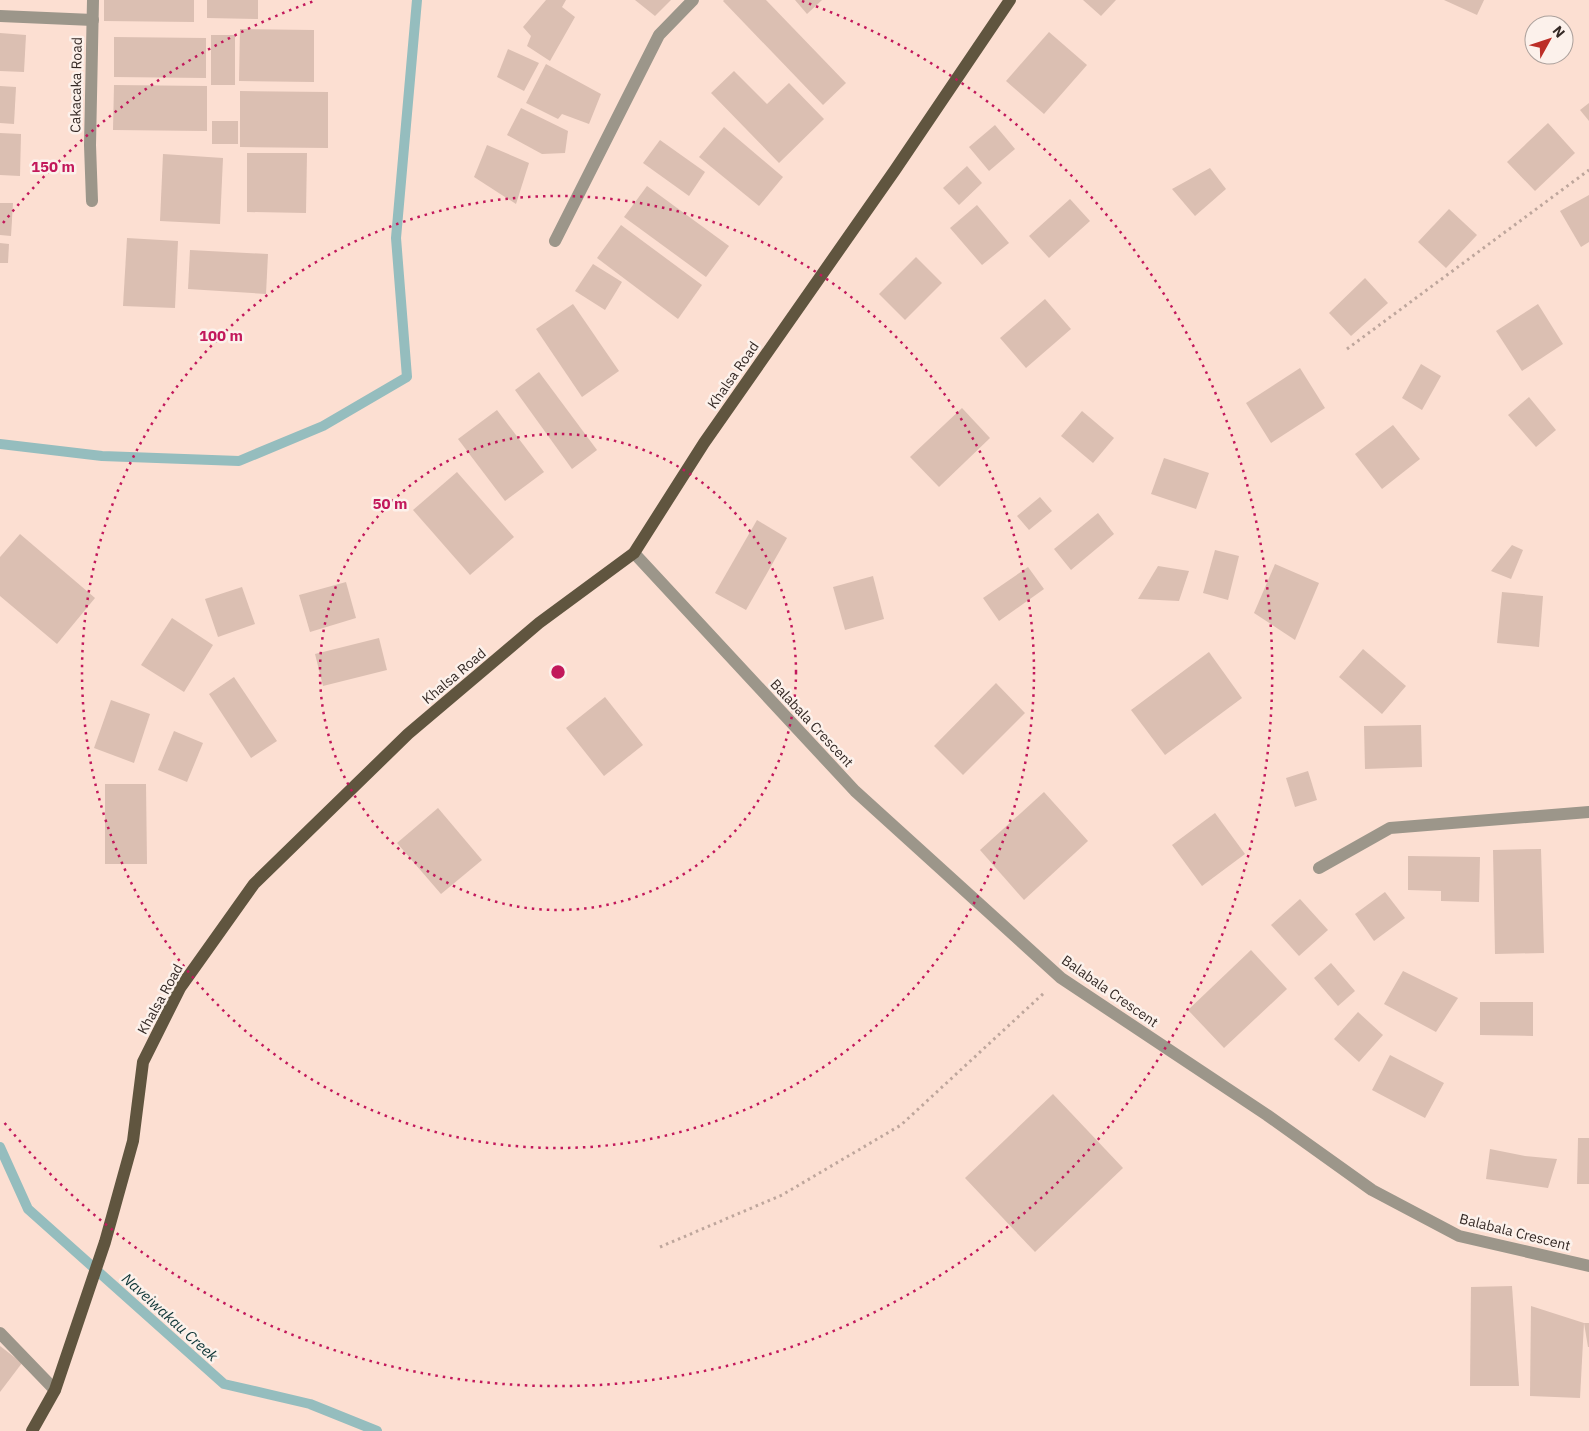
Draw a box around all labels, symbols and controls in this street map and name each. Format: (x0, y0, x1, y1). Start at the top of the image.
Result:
north arrow (1524, 15, 1574, 65)
text: N (1549, 22, 1569, 41)
street label: Cakacaka Road (66, 37, 86, 133)
text: 150 m (31, 157, 75, 176)
text: 100 m (199, 326, 243, 345)
street label: Khalsa Road (703, 338, 763, 412)
text: 50 m (373, 494, 407, 513)
street label: Khalsa Road (418, 644, 490, 708)
centre of rings (549, 663, 567, 681)
street label: Balabala Crescent (767, 675, 857, 771)
street label: Balabala Crescent (1058, 951, 1162, 1031)
street label: Khalsa Road (133, 961, 187, 1037)
street label: Balabala Crescent (1458, 1209, 1572, 1255)
water label: Naveiwakau Creek (118, 1269, 222, 1365)

